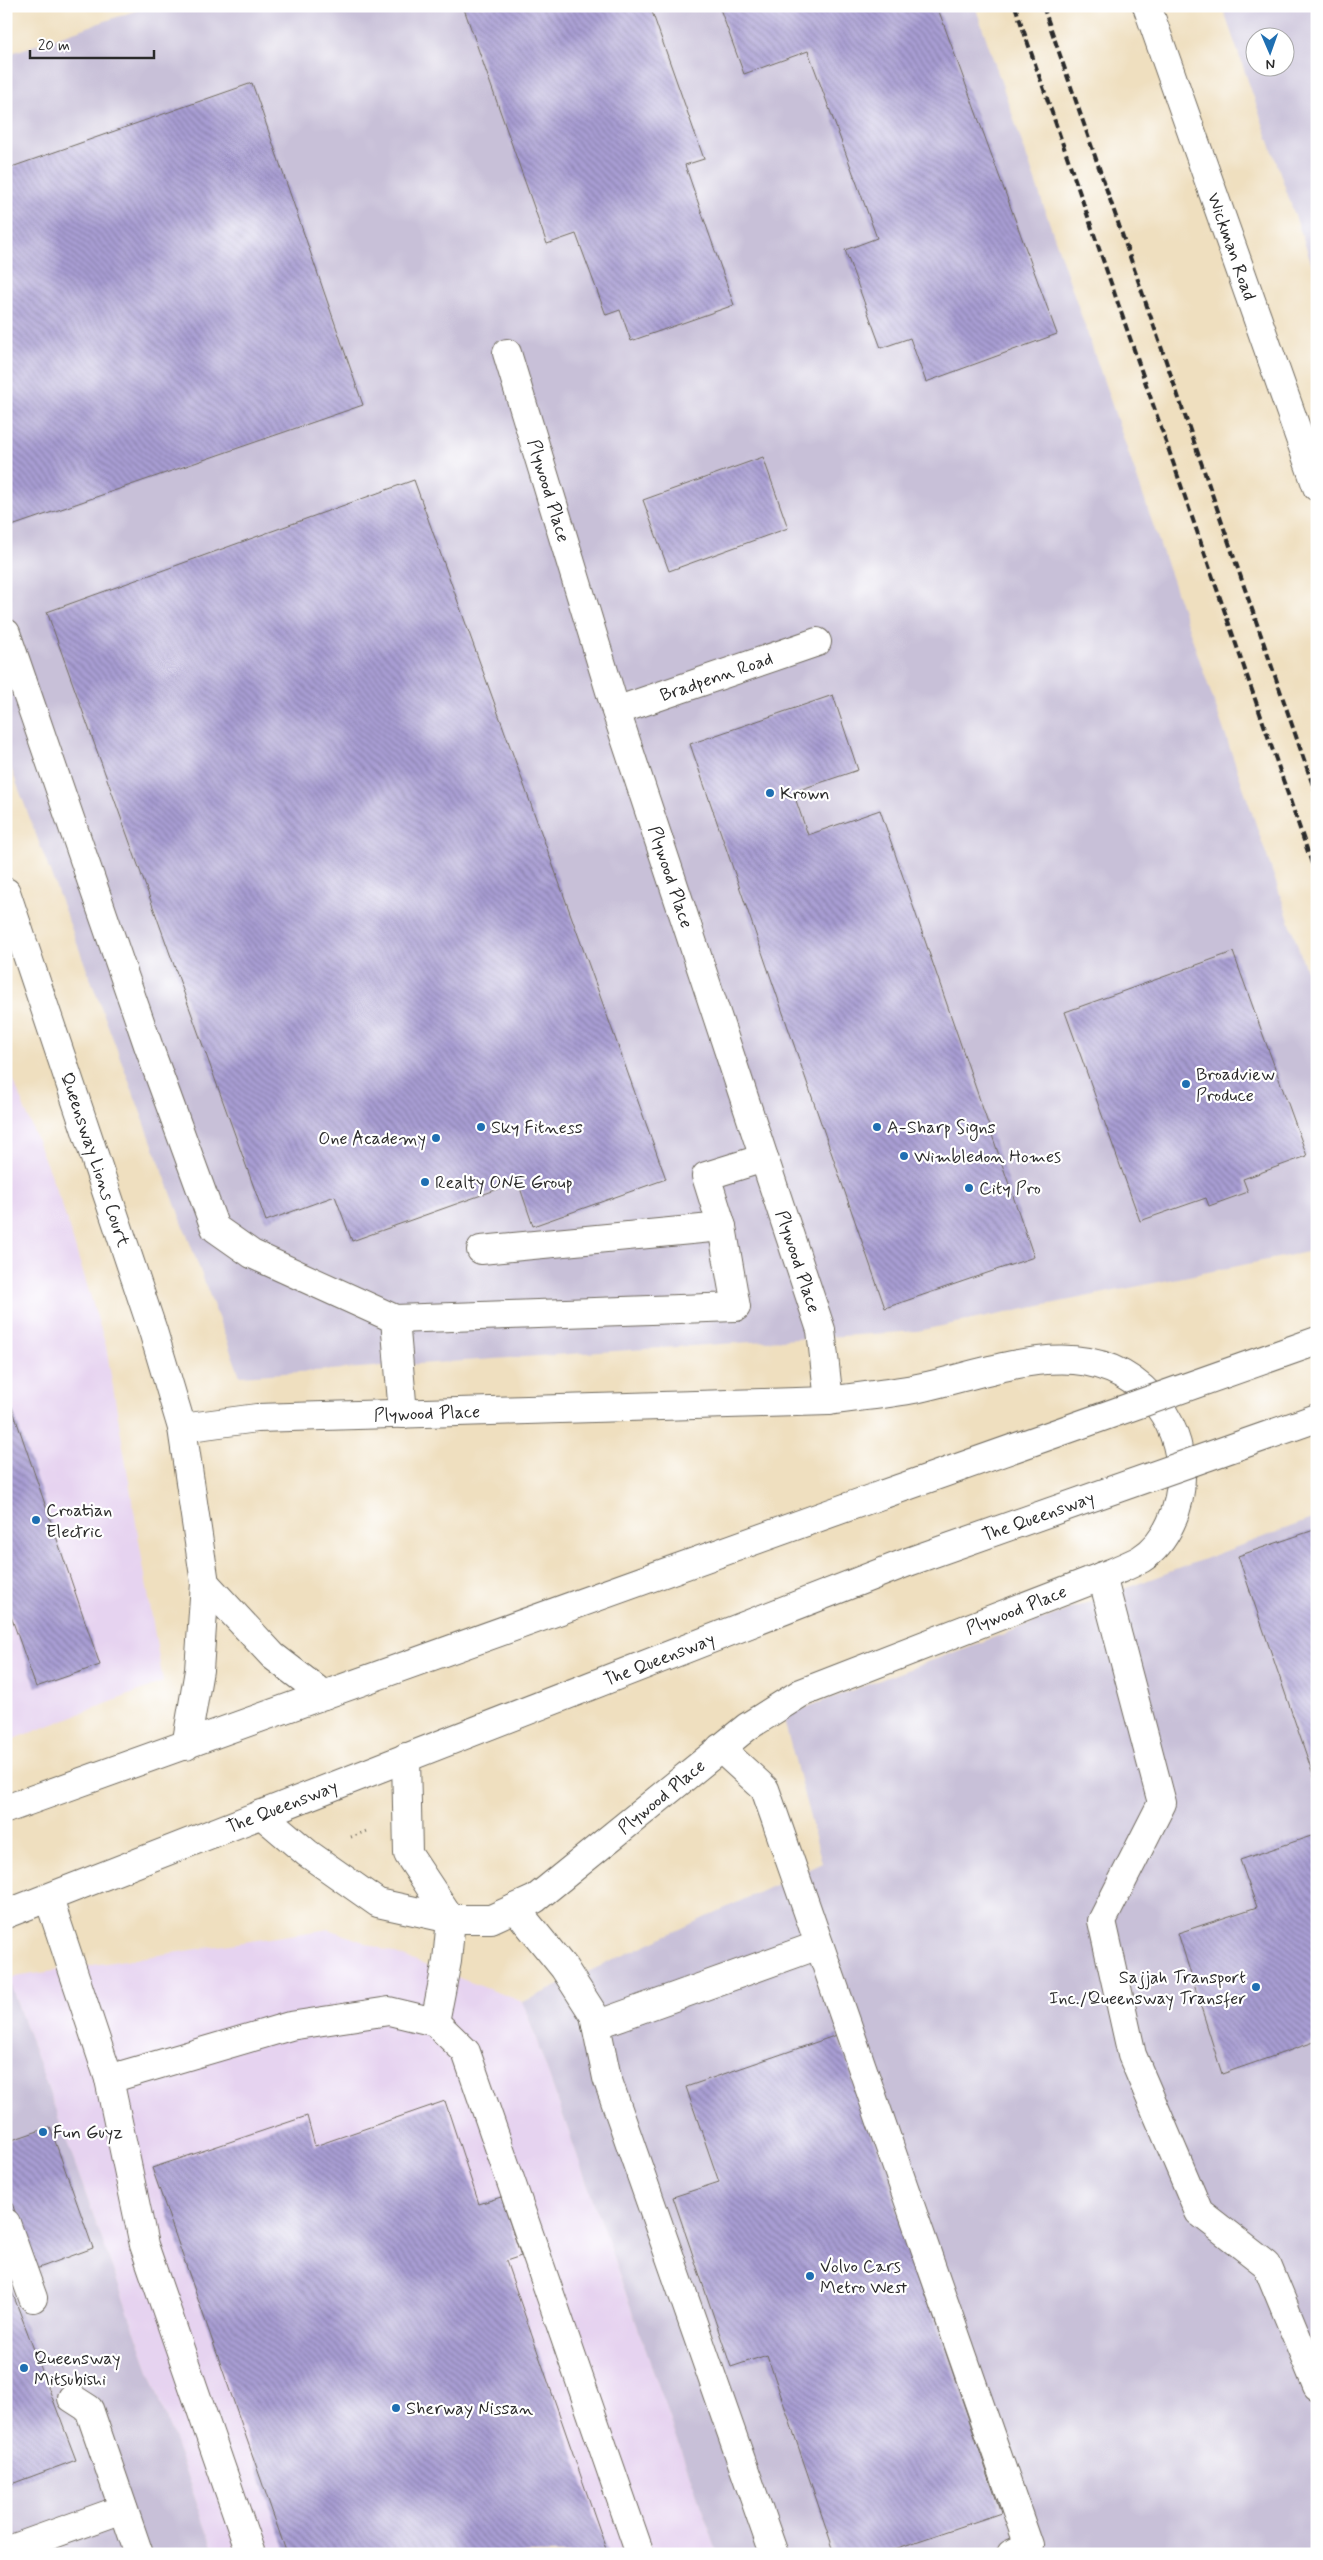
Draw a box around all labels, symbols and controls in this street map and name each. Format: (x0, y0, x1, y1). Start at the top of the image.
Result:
scale bar (30, 28, 154, 60)
north arrow (1246, 28, 1296, 78)
text: 20 m (38, 36, 70, 56)
text: N (1265, 55, 1275, 73)
street label: Wickman Road (1201, 190, 1261, 304)
street label: Plywood Place (521, 437, 575, 545)
street label: Bradpenn Road (657, 647, 776, 708)
place label: Krown (780, 782, 830, 806)
marker: Krown (764, 787, 776, 799)
street label: Plywood Place (642, 823, 698, 931)
place label: Broadview Produce (1196, 1063, 1275, 1108)
street label: Queensway Lions Court (54, 1069, 135, 1251)
marker: Broadview Produce (1180, 1078, 1192, 1090)
place label: Sky Fitness (491, 1116, 583, 1140)
place label: A-Sharp Signs (887, 1116, 996, 1141)
marker: Sky Fitness (475, 1121, 487, 1133)
marker: A-Sharp Signs (871, 1121, 883, 1133)
place label: One Academy (318, 1127, 426, 1151)
marker: One Academy (430, 1132, 442, 1144)
place label: Wimbledon Homes (914, 1145, 1061, 1169)
marker: Wimbledon Homes (898, 1150, 910, 1162)
place label: Realty ONE Group (435, 1171, 573, 1195)
marker: Realty ONE Group (419, 1176, 431, 1188)
place label: City Pro (979, 1177, 1041, 1201)
marker: City Pro (963, 1182, 975, 1194)
street label: Plywood Place (769, 1207, 825, 1316)
street label: Plywood Place (374, 1400, 481, 1428)
street label: The Queensway (979, 1486, 1098, 1548)
place label: Croatian Electric (46, 1499, 112, 1544)
marker: Croatian Electric (30, 1514, 42, 1526)
street label: Plywood Place (963, 1580, 1070, 1641)
street label: The Queensway (600, 1628, 718, 1693)
street label: Plywood Place (613, 1755, 711, 1840)
street label: The Queensway (223, 1775, 341, 1840)
place label: Sajjah Transport Inc./Queensway Transfer (1049, 1966, 1246, 2011)
marker: Sajjah Transport Inc./Queensway Transfer (1250, 1981, 1262, 1993)
place label: Fun Guyz (53, 2121, 123, 2145)
marker: Fun Guyz (37, 2126, 49, 2138)
place label: Volvo Cars Metro West (820, 2255, 908, 2300)
marker: Volvo Cars Metro West (804, 2270, 816, 2282)
place label: Queensway Mitsubishi (34, 2347, 120, 2392)
marker: Queensway Mitsubishi (18, 2362, 30, 2374)
place label: Sherway Nissan (406, 2397, 533, 2421)
marker: Sherway Nissan (390, 2402, 402, 2414)

